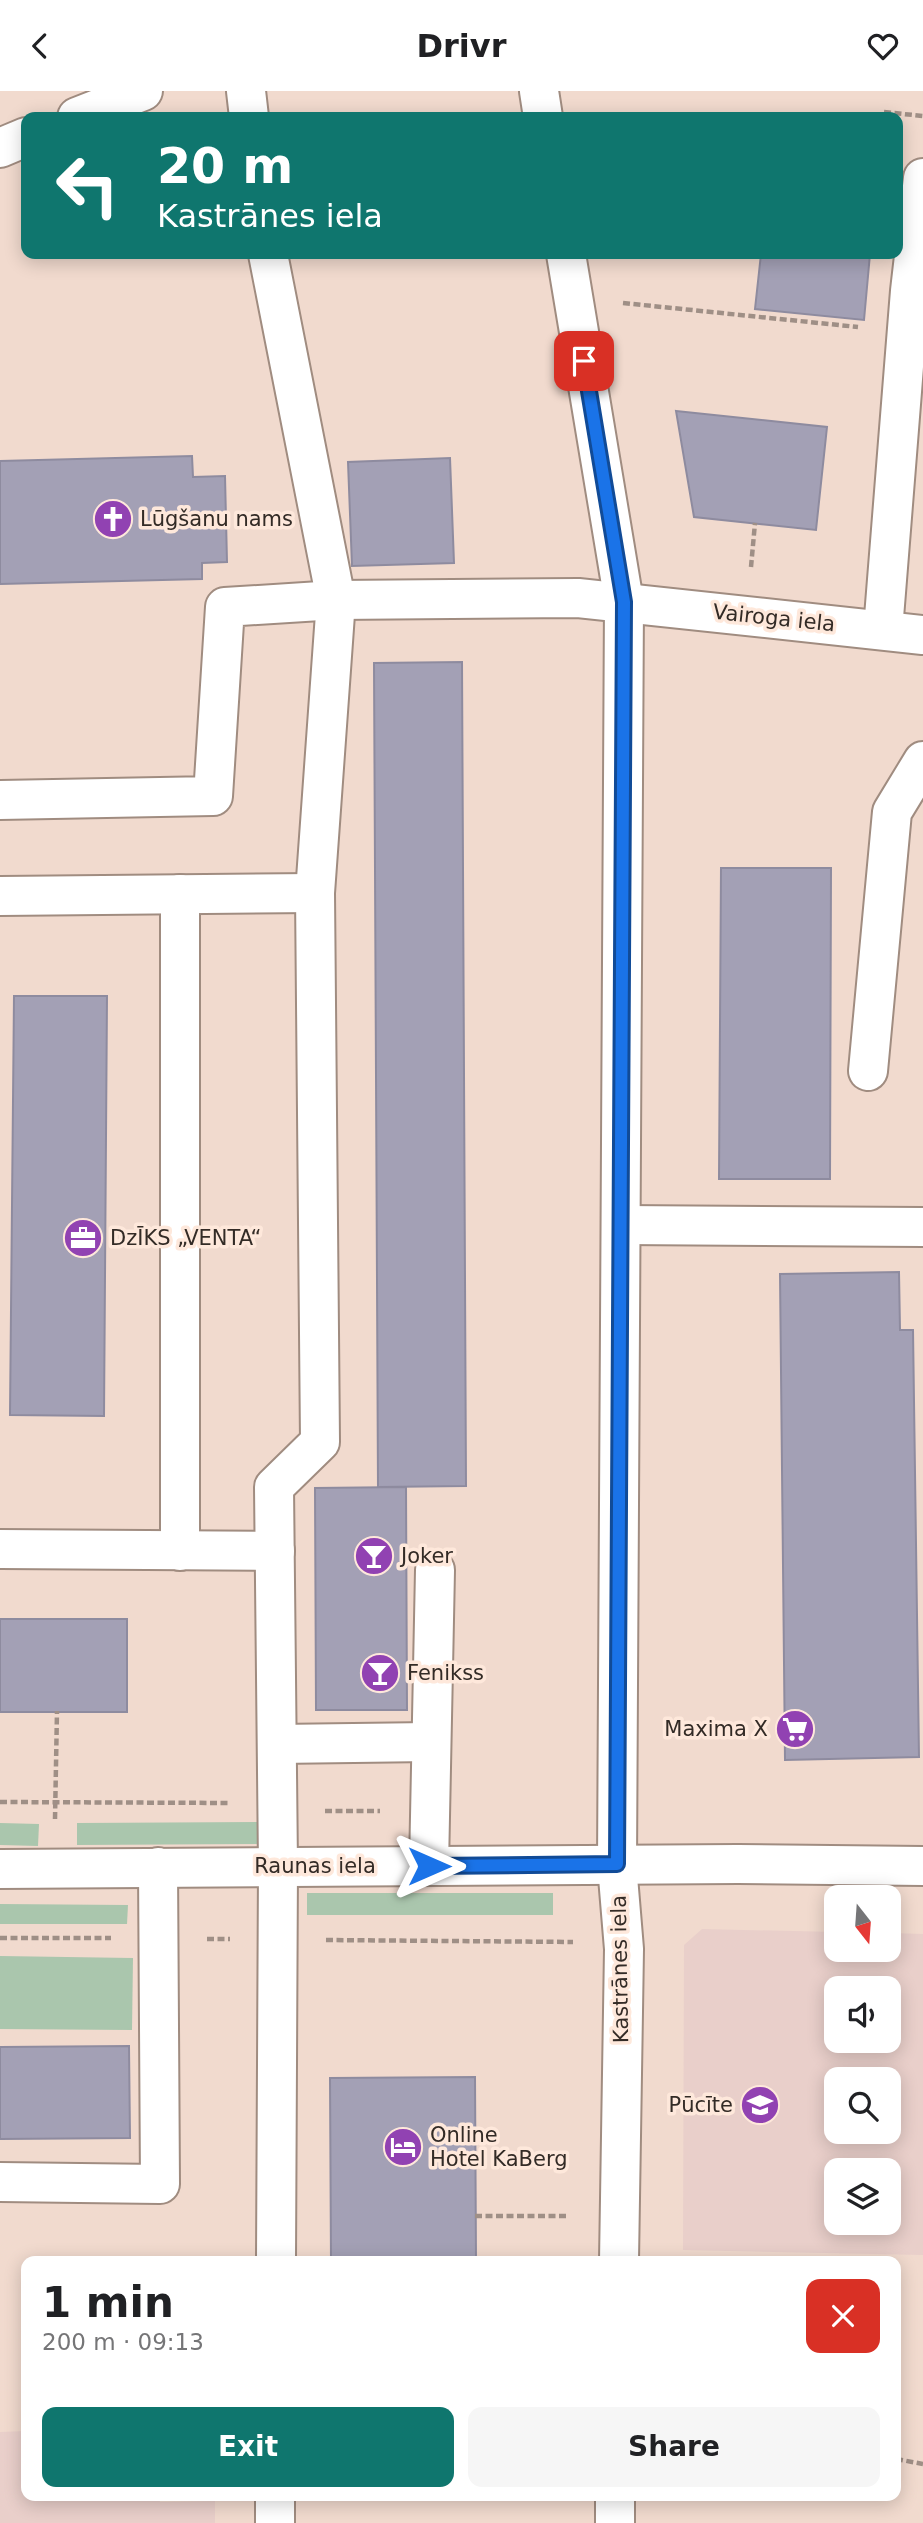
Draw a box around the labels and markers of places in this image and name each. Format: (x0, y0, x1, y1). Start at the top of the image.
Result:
pin (554, 331, 614, 391)
church icon: Lūgšanu nams (92, 498, 134, 540)
place label: Lūgšanu nams (140, 507, 293, 531)
office icon: DzĪKS „VENTA“ (62, 1217, 104, 1259)
place label: DzĪKS „VENTA“ (110, 1226, 261, 1250)
bar icon: Joker (353, 1535, 395, 1577)
place label: Joker (399, 1544, 453, 1568)
bar icon: Fenikss (359, 1652, 401, 1694)
place label: Fenikss (407, 1661, 484, 1685)
supermarket icon: Maxima X (774, 1708, 816, 1750)
place label: Maxima X (664, 1717, 768, 1741)
school or university icon: Pūcīte (739, 2084, 781, 2126)
place label: Pūcīte (668, 2093, 733, 2117)
place label: Online Hotel KaBerg (430, 2123, 568, 2171)
hotel icon: Online Hotel KaBerg (382, 2126, 424, 2168)

